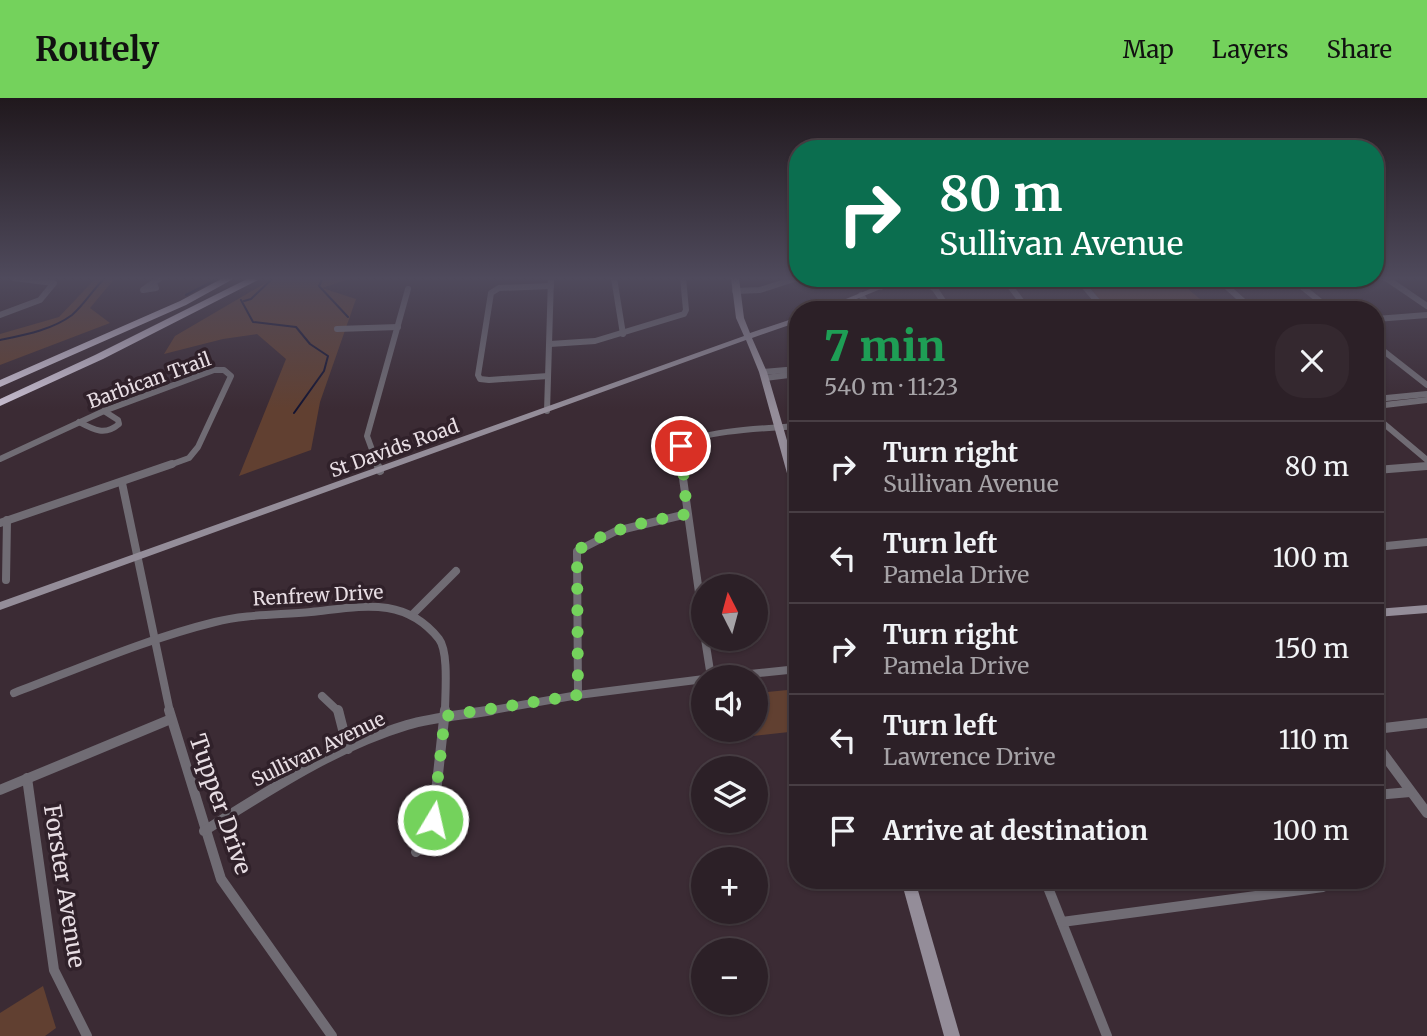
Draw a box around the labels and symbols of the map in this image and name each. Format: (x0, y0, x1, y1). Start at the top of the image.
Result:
street label: Barbican Trail (84, 347, 214, 413)
street label: St Davids Road (326, 414, 462, 482)
pin (651, 416, 711, 476)
north arrow (691, 574, 768, 651)
street label: Renfrew Drive (252, 580, 384, 610)
street label: Sullivan Avenue (248, 706, 389, 792)
street label: Tupper Drive (183, 730, 259, 878)
position arrow (396, 783, 470, 857)
street label: Forster Avenue (38, 802, 92, 970)

